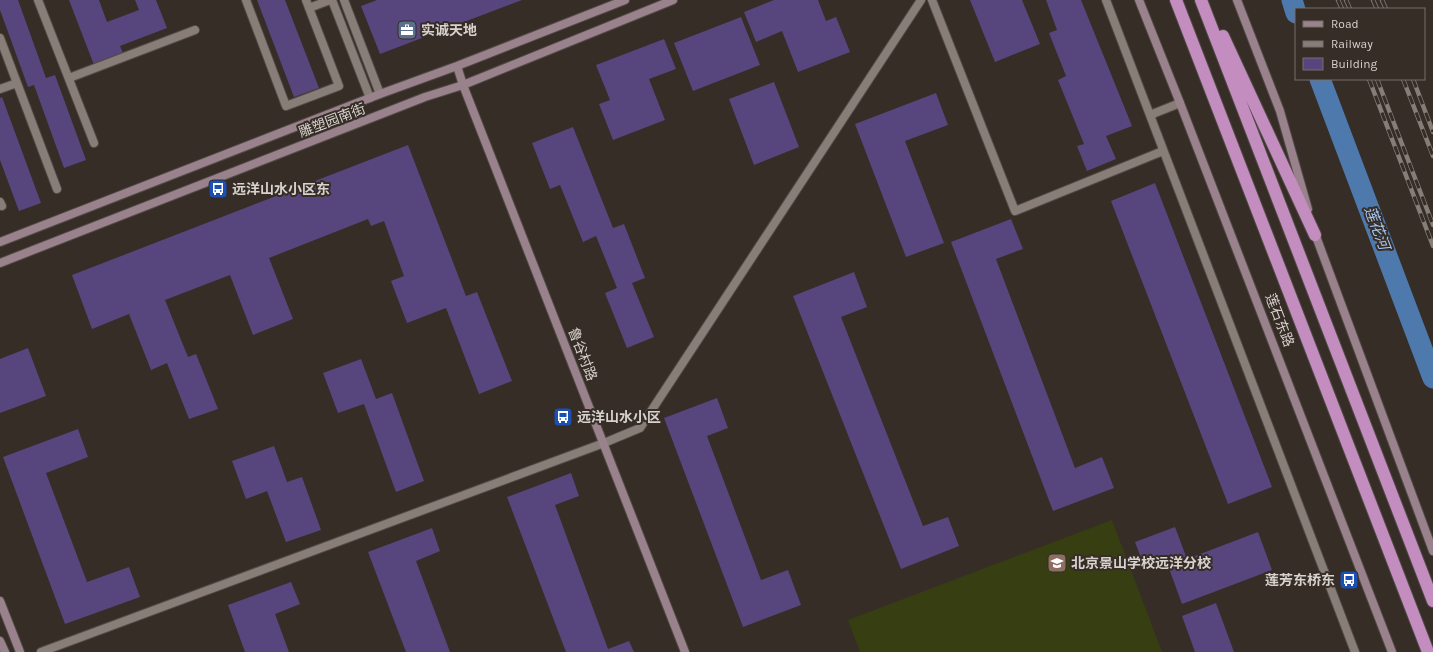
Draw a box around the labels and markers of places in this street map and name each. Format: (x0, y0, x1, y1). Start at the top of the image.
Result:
office icon: 实诚天地 (396, 19, 418, 41)
place label: 实诚天地 (421, 22, 477, 39)
bus stop icon: 远洋山水小区东 (207, 178, 229, 200)
place label: 远洋山水小区东 (232, 181, 330, 198)
bus stop icon: 远洋山水小区 (552, 406, 574, 428)
place label: 远洋山水小区 (577, 409, 661, 426)
school or university icon: 北京景山学校远洋分校 (1046, 552, 1068, 574)
place label: 北京景山学校远洋分校 (1071, 555, 1211, 572)
bus stop icon: 莲芳东桥东 (1338, 569, 1360, 591)
place label: 莲芳东桥东 (1265, 572, 1335, 589)

